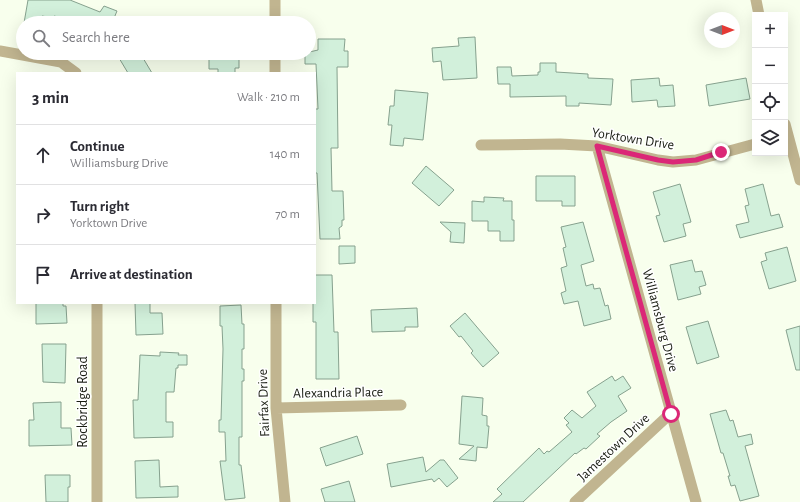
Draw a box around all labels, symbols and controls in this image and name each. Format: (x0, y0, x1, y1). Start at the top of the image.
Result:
north arrow (704, 12, 740, 48)
map controls (752, 12, 788, 156)
button: + (752, 12, 788, 48)
search box (16, 16, 316, 60)
icon: search (30, 27, 52, 49)
text: Search here (62, 30, 130, 45)
button: − (752, 48, 788, 84)
button: locate (752, 84, 788, 120)
text: 3 min (32, 89, 69, 106)
text: Walk · 210 m (237, 91, 300, 104)
button: layers (752, 120, 788, 156)
street label: Yorktown Drive (591, 126, 675, 152)
text: Continue (70, 139, 125, 154)
route end (712, 143, 730, 161)
icon: ahead (32, 144, 54, 166)
text: 140 m (270, 148, 300, 161)
text: Williamsburg Drive (70, 157, 168, 170)
text: Turn right (70, 199, 129, 214)
icon: right (32, 204, 54, 226)
text: 70 m (275, 208, 300, 221)
text: Yorktown Drive (70, 217, 147, 230)
icon: arrive (32, 264, 54, 286)
text: Arrive at destination (70, 267, 193, 282)
street label: Williamsburg Drive (640, 267, 680, 373)
street label: Rockbridge Road (76, 356, 90, 448)
street label: Fairfax Drive (256, 369, 272, 437)
street label: Alexandria Place (293, 385, 383, 401)
route start (662, 405, 680, 423)
street label: Jamestown Drive (575, 411, 652, 484)

